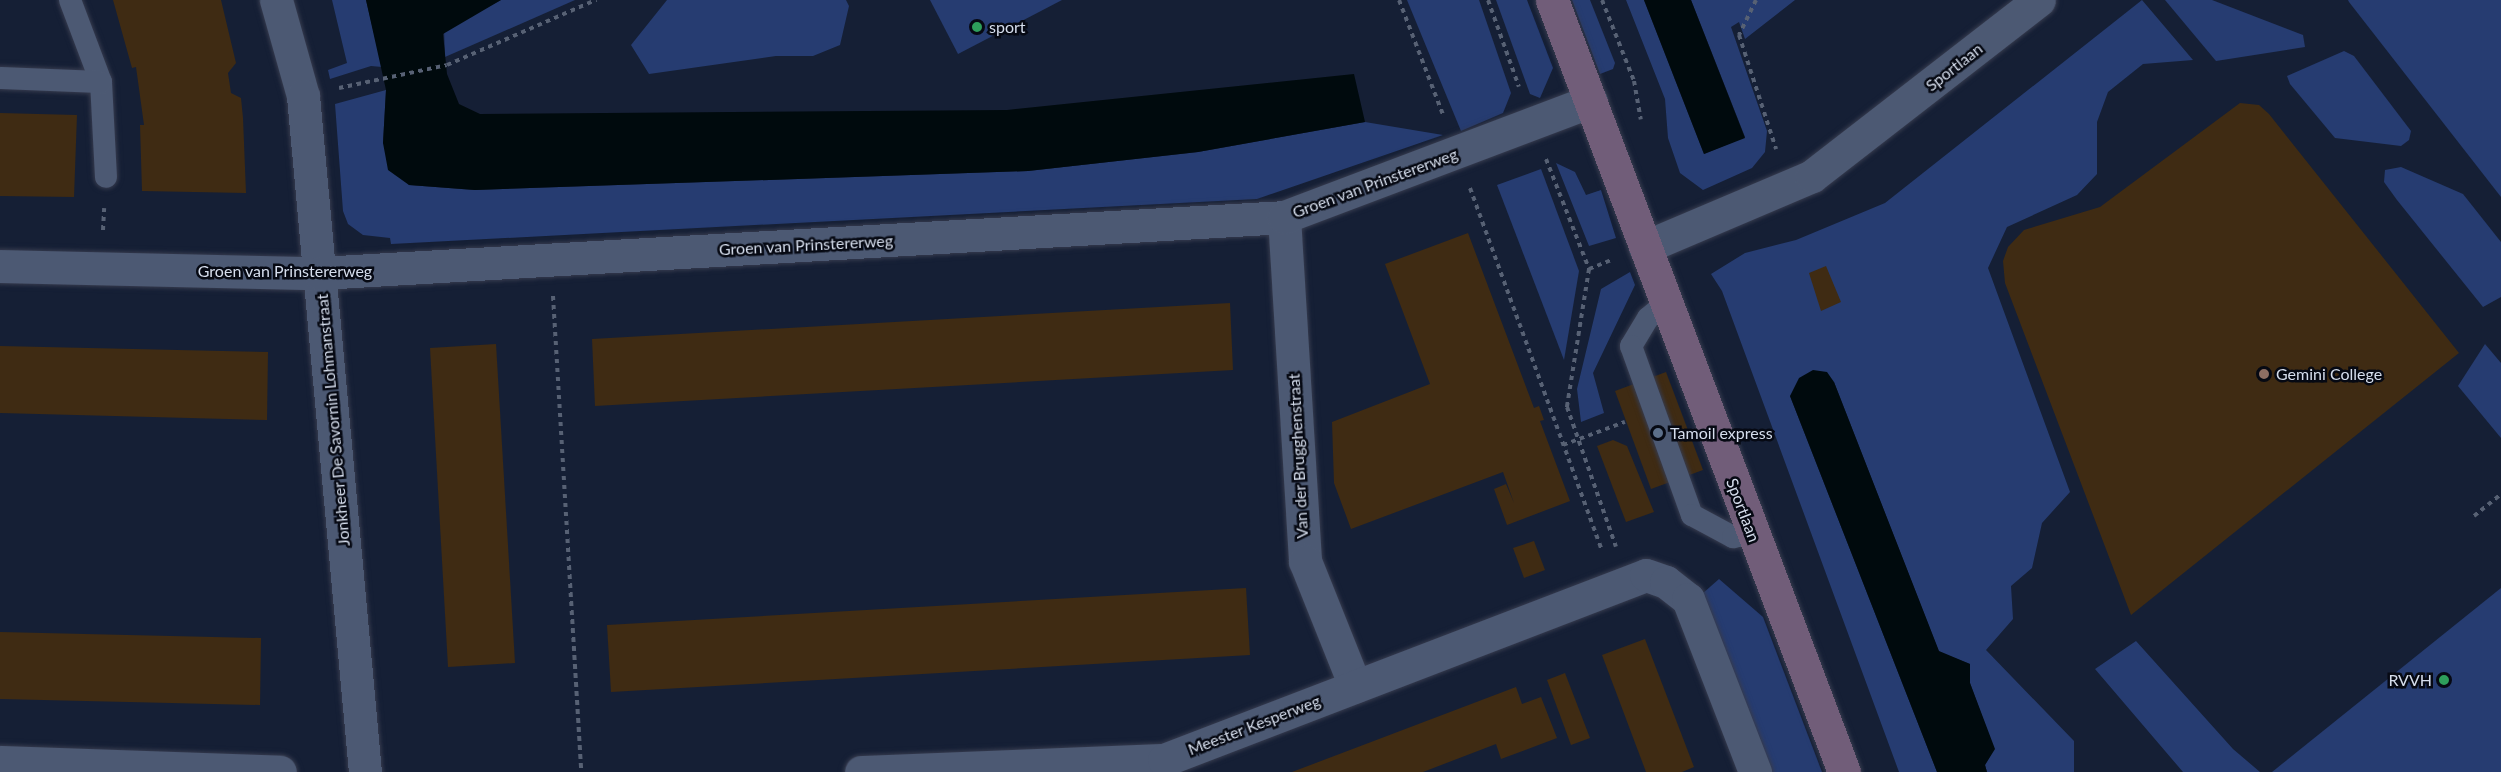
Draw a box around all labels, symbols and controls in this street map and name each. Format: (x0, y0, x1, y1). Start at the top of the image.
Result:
place label: sport (989, 17, 1026, 37)
marker: sport (970, 20, 984, 34)
street label: Sportlaan (1922, 39, 1986, 95)
street label: Groen van Prinstererweg (1290, 144, 1460, 222)
street label: Groen van Prinstererweg (718, 231, 894, 259)
street label: Groen van Prinstererweg (198, 261, 372, 281)
street label: Jonkheer De Savornin Lohmanstraat (312, 293, 354, 547)
place label: Gemini College (2276, 364, 2382, 384)
marker: Gemini College (2257, 367, 2271, 381)
street label: Van der Brugghenstraat (1284, 373, 1312, 539)
place label: Tamoil express (1670, 423, 1773, 443)
marker: Tamoil express (1651, 426, 1665, 440)
street label: Sportlaan (1722, 475, 1764, 545)
place label: RVVH (2388, 670, 2432, 690)
marker: RVVH (2437, 673, 2451, 687)
street label: Meester Kesperweg (1185, 691, 1323, 759)

